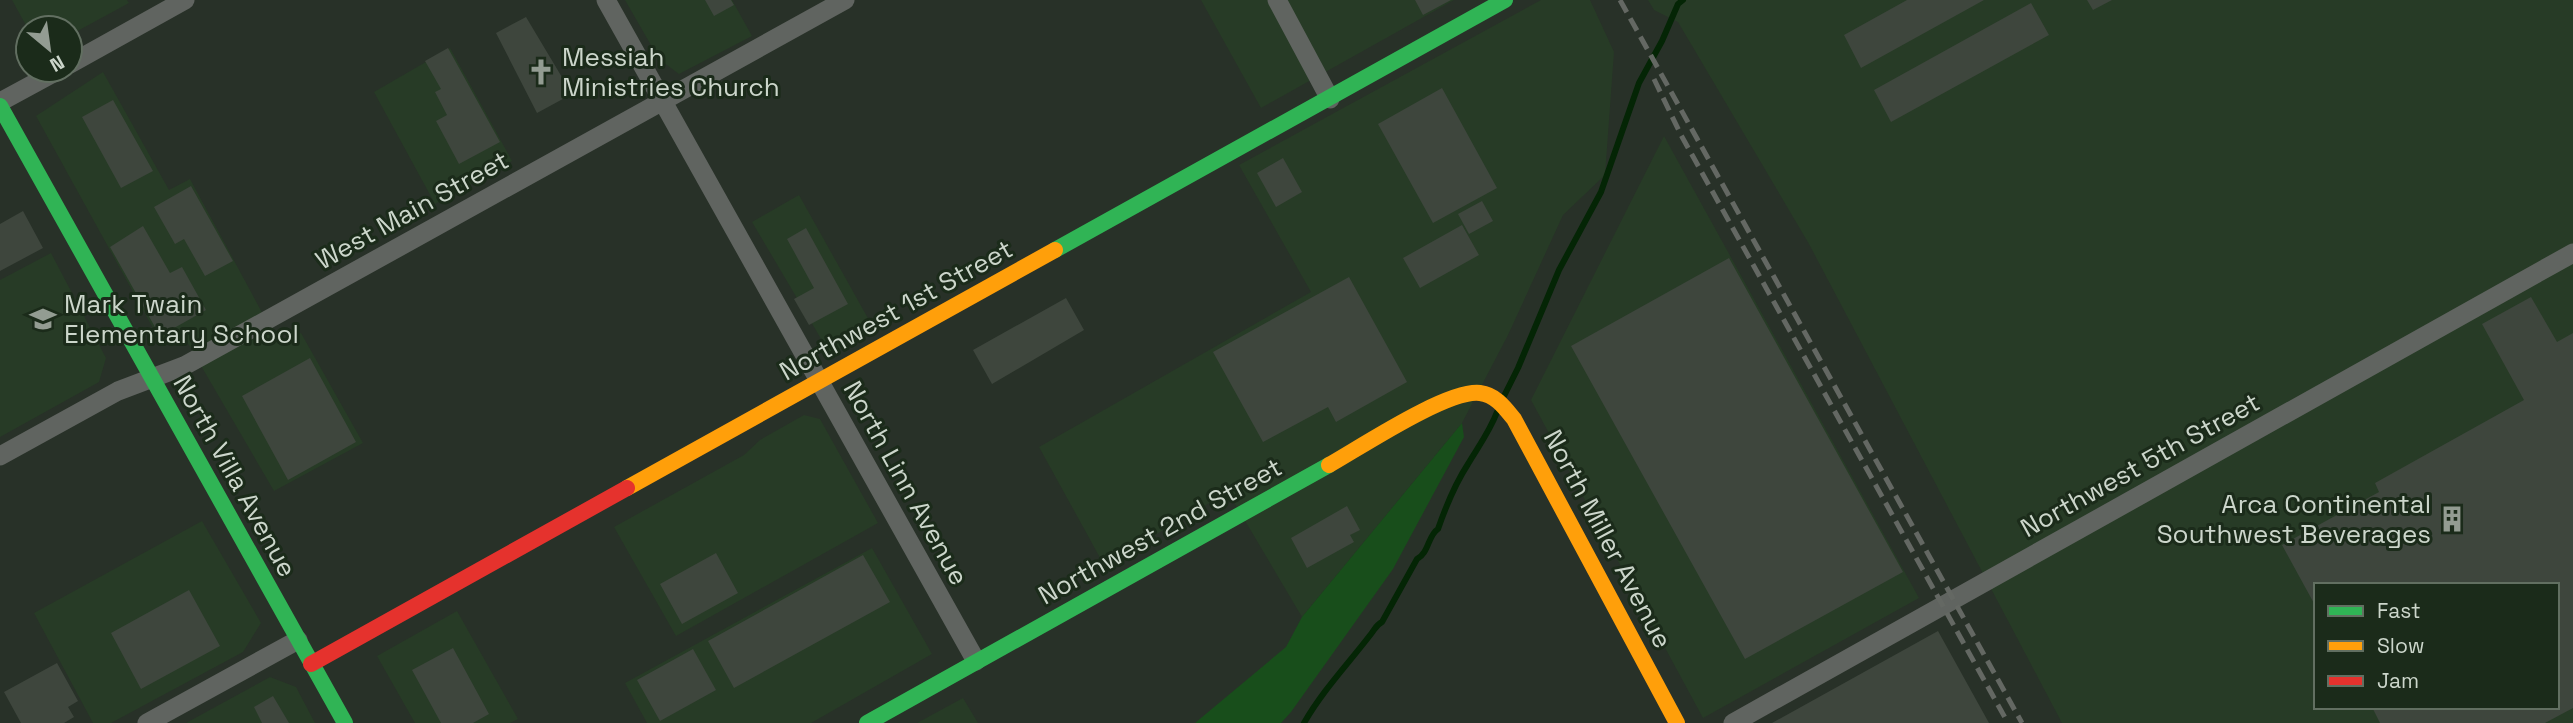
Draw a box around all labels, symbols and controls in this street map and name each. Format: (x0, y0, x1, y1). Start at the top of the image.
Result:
north arrow (14, 14, 84, 84)
place label: Messiah Ministries Church (562, 40, 780, 104)
text: N (45, 49, 69, 77)
church icon: Messiah Ministries Church (526, 57, 556, 87)
street label: West Main Street (309, 143, 515, 277)
street label: Northwest 1st Street (773, 232, 1019, 388)
place label: Mark Twain Elementary School (64, 287, 299, 351)
school or university icon: Mark Twain Elementary School (28, 304, 58, 334)
street label: North Villa Avenue (165, 369, 305, 583)
street label: North Linn Avenue (836, 375, 976, 591)
street label: Northwest 5th Street (2014, 385, 2266, 545)
street label: North Miller Avenue (1536, 424, 1680, 654)
street label: Northwest 2nd Street (1032, 450, 1288, 612)
place label: Arca Continental Southwest Beverages (2157, 487, 2431, 551)
building icon: Arca Continental Southwest Beverages (2437, 504, 2467, 534)
legend (2314, 583, 2559, 709)
text: Fast (2377, 597, 2421, 624)
text: Slow (2377, 632, 2425, 659)
text: Jam (2377, 667, 2419, 694)

